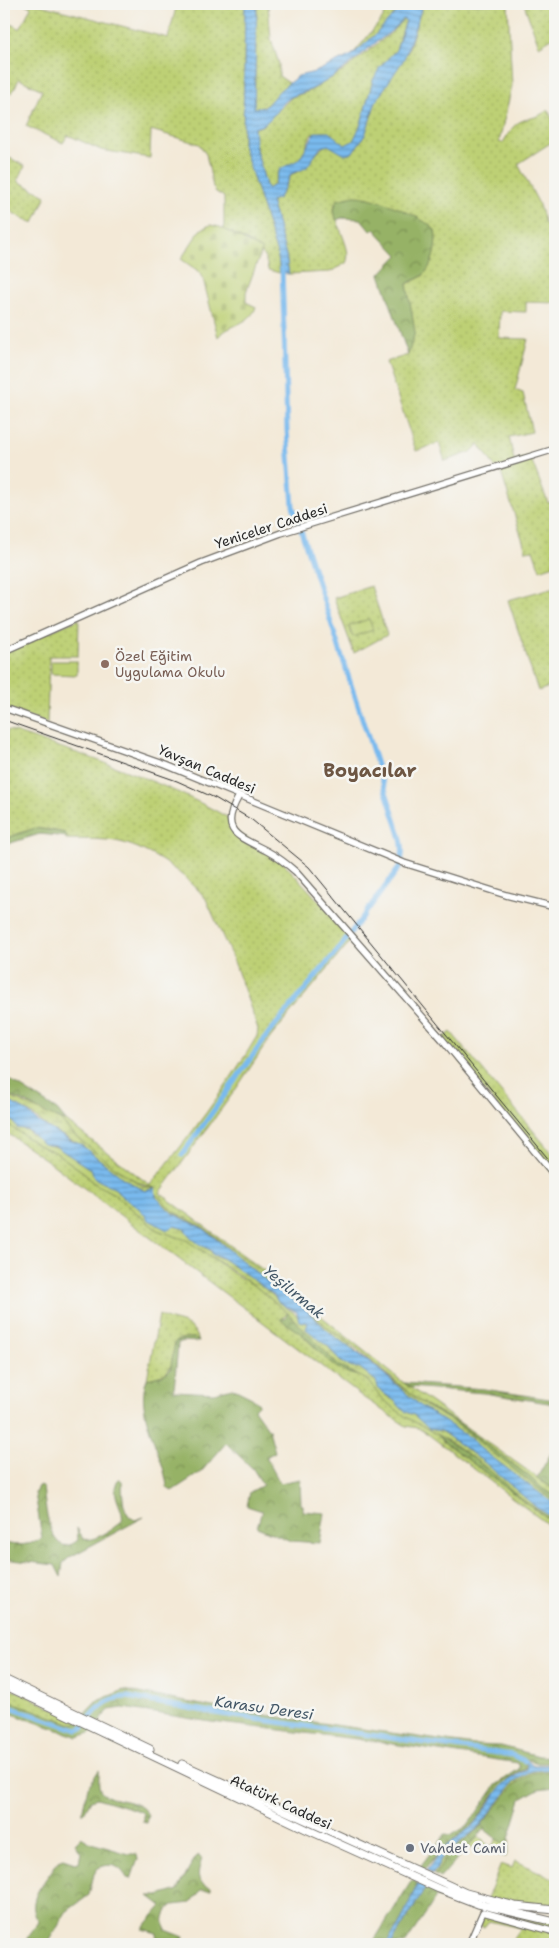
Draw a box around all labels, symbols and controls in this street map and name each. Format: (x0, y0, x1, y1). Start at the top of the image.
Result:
street label: Yeniceler Caddesi (212, 499, 330, 553)
place label: Özel Eğitim Uygulama Okulu (115, 647, 225, 681)
marker: Özel Eğitim Uygulama Okulu (99, 658, 111, 670)
street label: Yavşan Caddesi (156, 740, 258, 798)
district label: Boyacılar (323, 758, 417, 783)
water label: Yeşilırmak (259, 1261, 329, 1324)
water label: Karasu Deresi (213, 1691, 315, 1725)
street label: Atatürk Caddesi (227, 1771, 335, 1833)
place label: Vahdet Cami (420, 1839, 506, 1857)
marker: Vahdet Cami (404, 1842, 416, 1854)

